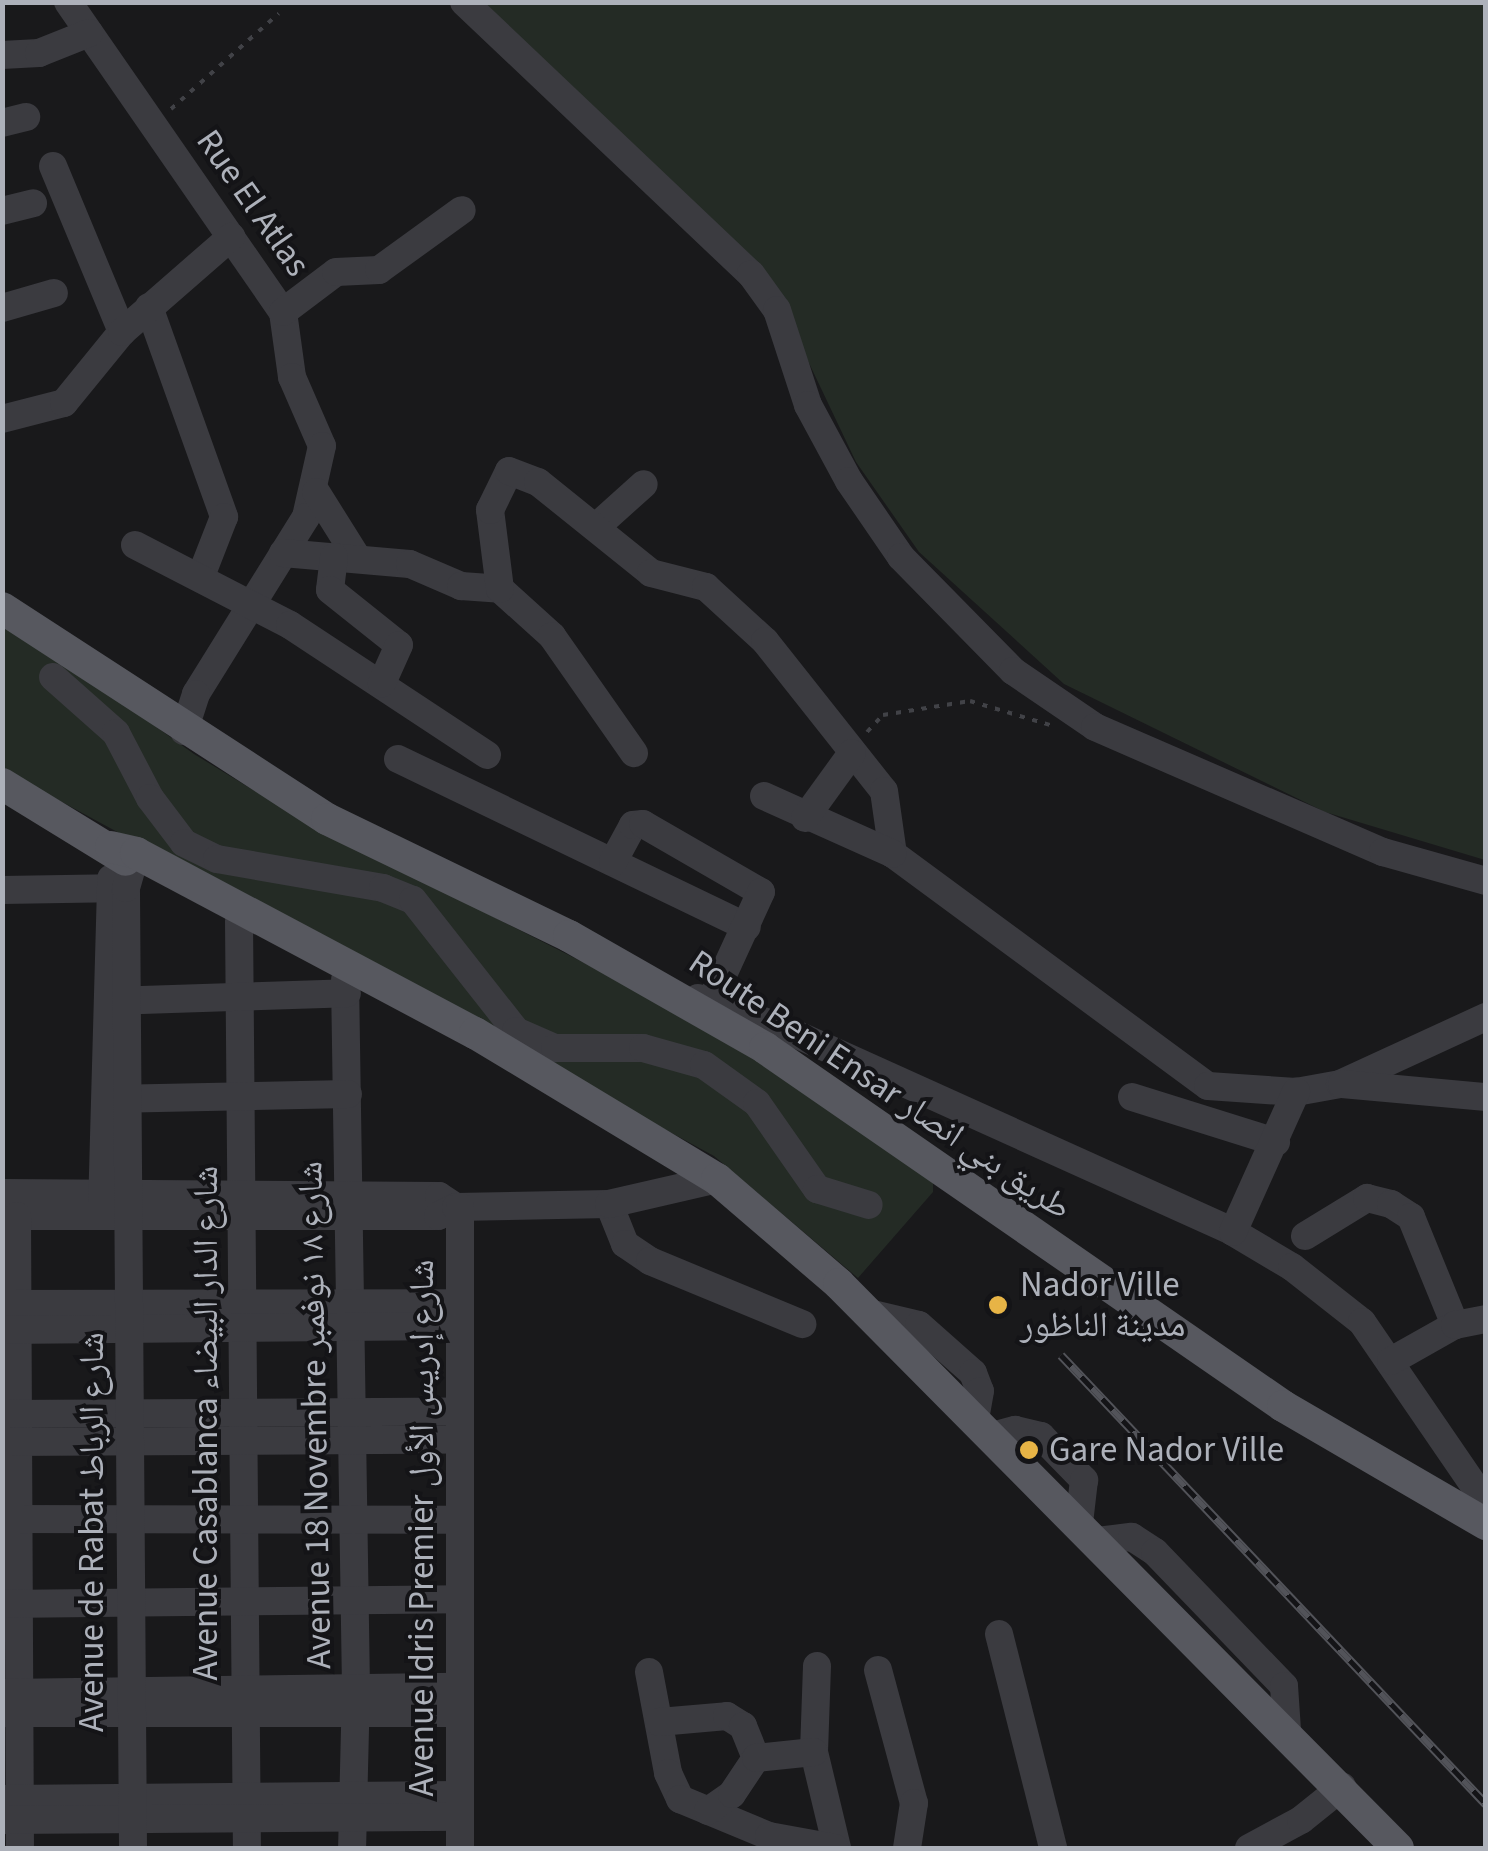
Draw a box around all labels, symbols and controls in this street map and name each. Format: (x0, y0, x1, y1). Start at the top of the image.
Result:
street label: Rue El Atlas (187, 122, 319, 284)
street label: Route Beni Ensar طريق بني انصار (681, 941, 1079, 1229)
street label: Avenue 18 Novembre شارع ١٨ نوفمبر (290, 1161, 340, 1669)
street label: Avenue Casablanca شارع الدار البيضاء (185, 1166, 227, 1680)
street label: Avenue Idris Premier شارع إدريس الأول (401, 1259, 443, 1797)
place label: Nador Ville مدينة الناظور (1020, 1264, 1185, 1346)
marker: Nador Ville مدينة الناظور (985, 1292, 1011, 1318)
street label: Avenue de Rabat شارع الرباط (71, 1332, 113, 1732)
place label: Gare Nador Ville (1049, 1429, 1284, 1471)
marker: Gare Nador Ville (1018, 1439, 1040, 1461)

